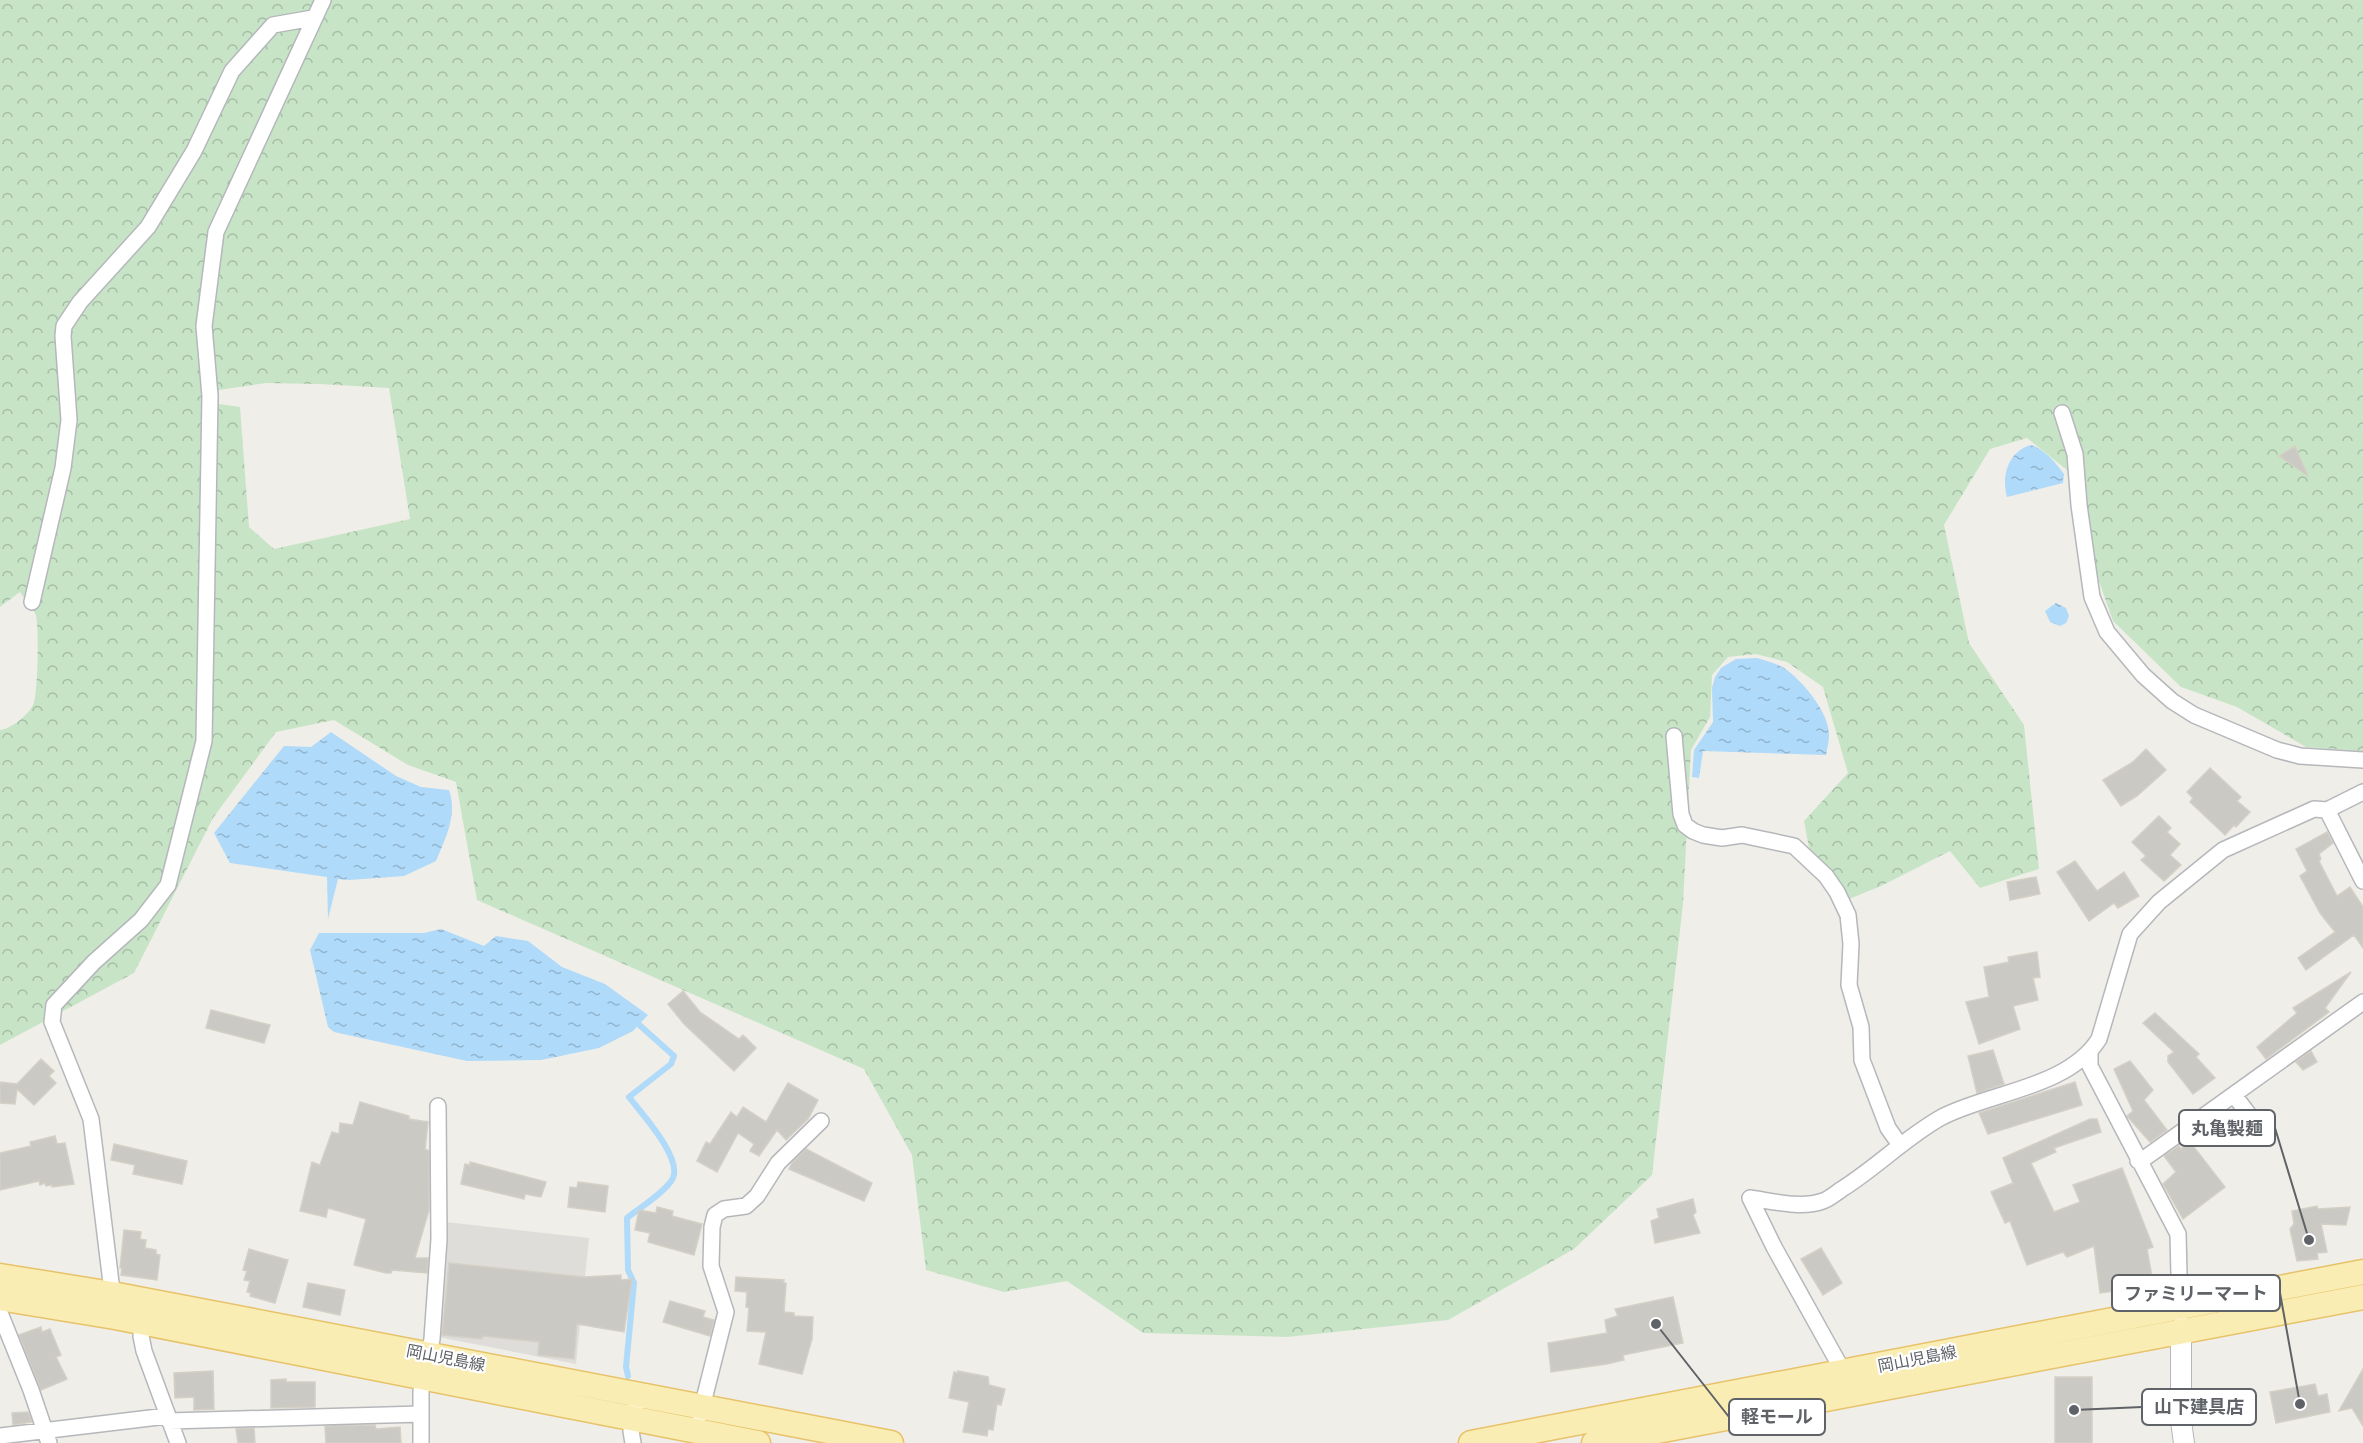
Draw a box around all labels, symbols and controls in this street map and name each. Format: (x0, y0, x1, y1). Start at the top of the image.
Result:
callout: 丸亀製麺 (2179, 1110, 2275, 1146)
text: 丸亀製麺 (2191, 1117, 2263, 1139)
callout: ファミリーマート (2112, 1275, 2280, 1311)
text: ファミリーマート (2124, 1282, 2268, 1304)
street label: 岡山児島線 (405, 1340, 487, 1374)
street label: 岡山児島線 (1876, 1341, 1958, 1375)
callout: 山下建具店 (2142, 1389, 2256, 1425)
text: 山下建具店 (2154, 1395, 2244, 1417)
callout: 軽モール (1729, 1399, 1825, 1435)
text: 軽モール (1741, 1405, 1813, 1427)

